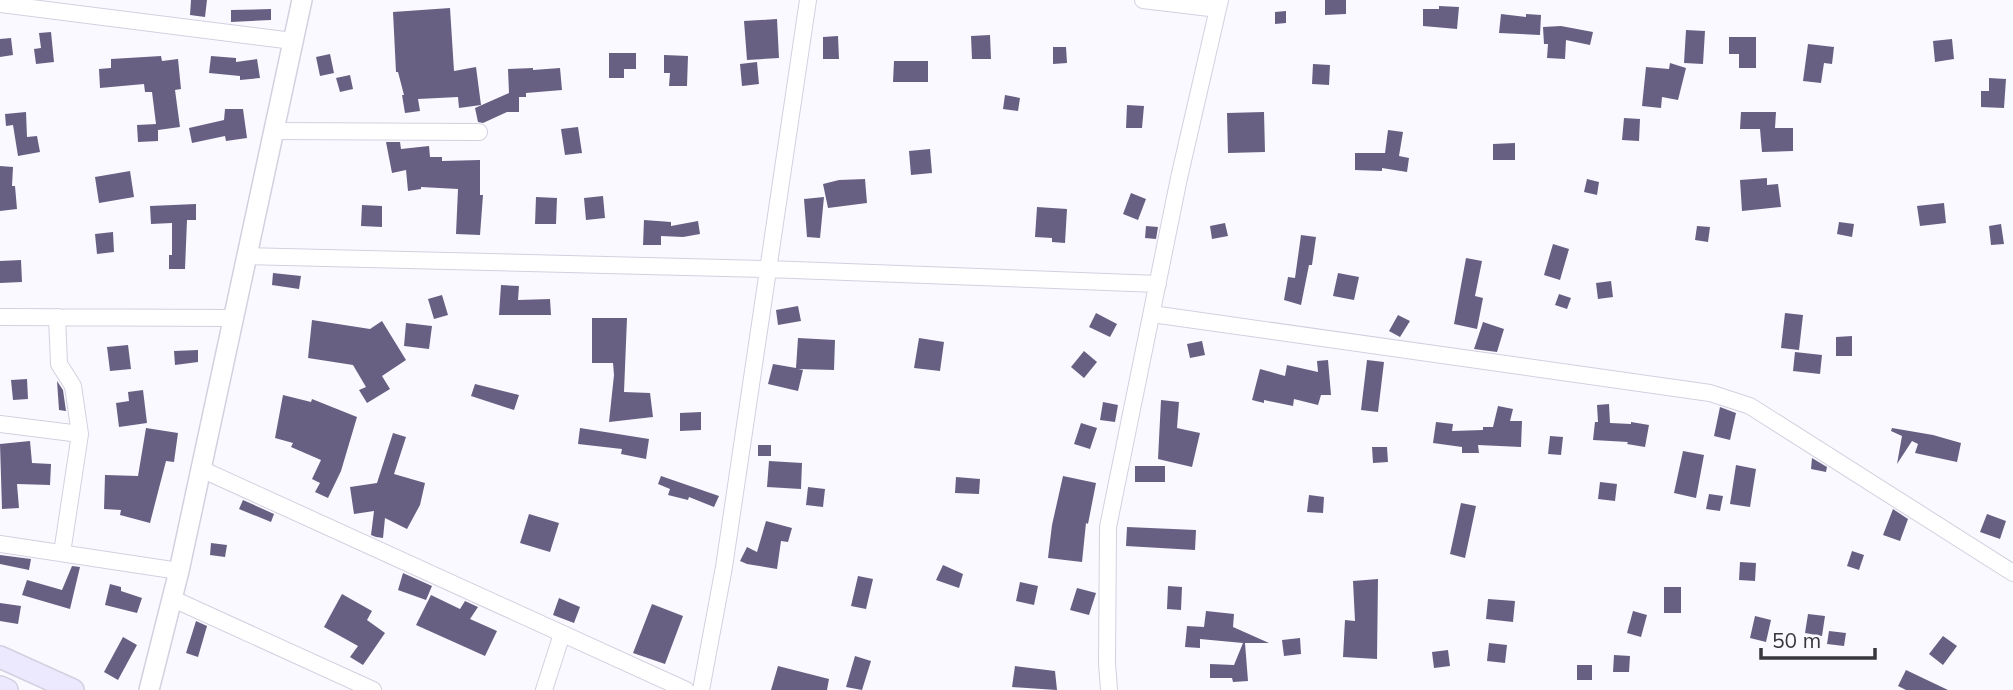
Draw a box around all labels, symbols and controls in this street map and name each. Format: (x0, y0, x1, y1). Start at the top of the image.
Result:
scale bar (1761, 616, 1875, 660)
text: 50 m (1772, 627, 1821, 653)

